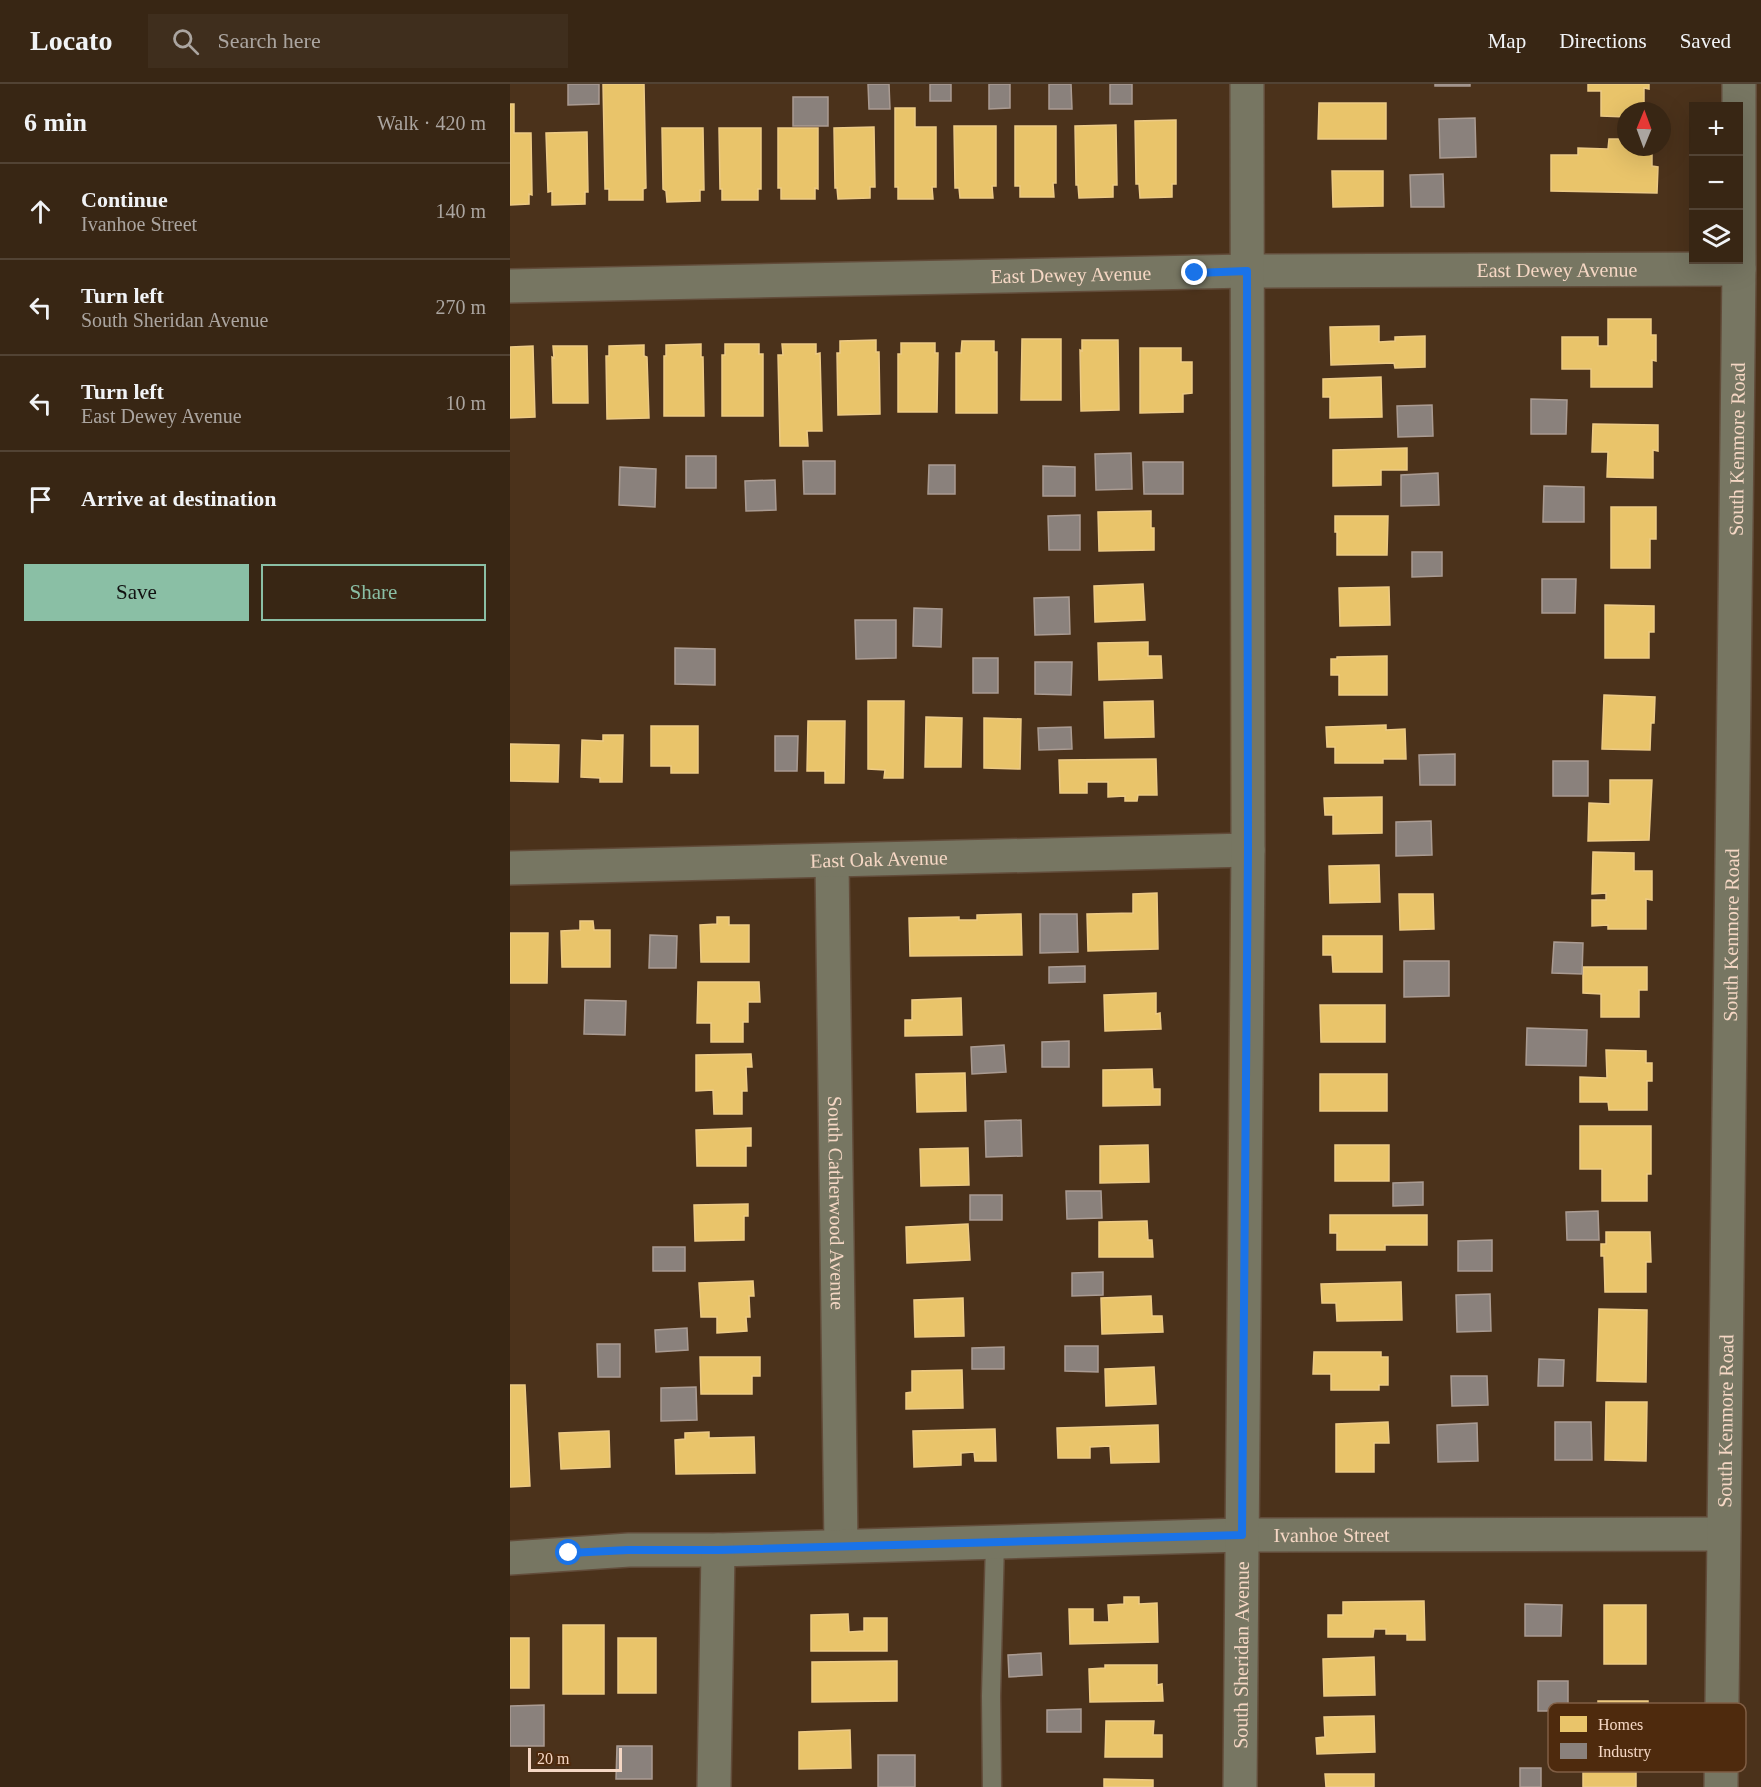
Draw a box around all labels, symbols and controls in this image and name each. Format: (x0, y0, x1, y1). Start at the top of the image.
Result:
search box (148, 14, 568, 68)
text: Locato (30, 25, 112, 56)
icon: search (169, 25, 202, 58)
text: Search here (217, 28, 321, 53)
text: Map (1488, 29, 1526, 53)
text: Directions (1559, 29, 1647, 53)
text: Saved (1680, 29, 1731, 53)
north arrow (1617, 102, 1671, 156)
map controls (1689, 102, 1743, 264)
button: + (1689, 102, 1743, 156)
text: 6 min (24, 108, 87, 137)
text: Walk · 420 m (377, 112, 486, 134)
button: − (1689, 156, 1743, 210)
text: Continue (81, 187, 168, 212)
icon: ahead (24, 195, 57, 228)
text: 140 m (435, 200, 486, 222)
button: layers (1689, 210, 1743, 264)
text: Ivanhoe Street (81, 213, 197, 235)
street label: East Dewey Avenue (1476, 258, 1637, 282)
route end (1181, 259, 1207, 285)
street label: East Dewey Avenue (990, 262, 1152, 287)
text: Turn left (81, 283, 164, 308)
icon: left (24, 291, 57, 324)
text: 270 m (435, 296, 486, 318)
text: South Sheridan Avenue (81, 309, 268, 331)
street label: South Kenmore Road (1725, 362, 1749, 536)
text: Turn left (81, 379, 164, 404)
icon: left (24, 387, 57, 420)
text: 10 m (445, 392, 486, 414)
text: East Dewey Avenue (81, 405, 242, 427)
icon: arrive (24, 483, 57, 516)
text: Arrive at destination (81, 486, 277, 511)
button: Save (24, 564, 249, 621)
button: Share (261, 564, 486, 621)
street label: East Oak Avenue (810, 846, 948, 872)
street label: South Kenmore Road (1719, 848, 1743, 1022)
street label: South Catherwood Avenue (824, 1096, 849, 1310)
street label: South Kenmore Road (1713, 1334, 1737, 1508)
street label: Ivanhoe Street (1273, 1524, 1390, 1546)
route start (555, 1539, 581, 1565)
street label: South Sheridan Avenue (1229, 1561, 1253, 1749)
legend (1548, 1703, 1746, 1772)
text: Homes (1598, 1716, 1643, 1733)
text: Industry (1598, 1743, 1651, 1761)
scale bar (528, 1745, 622, 1772)
text: 20 m (537, 1750, 569, 1767)

